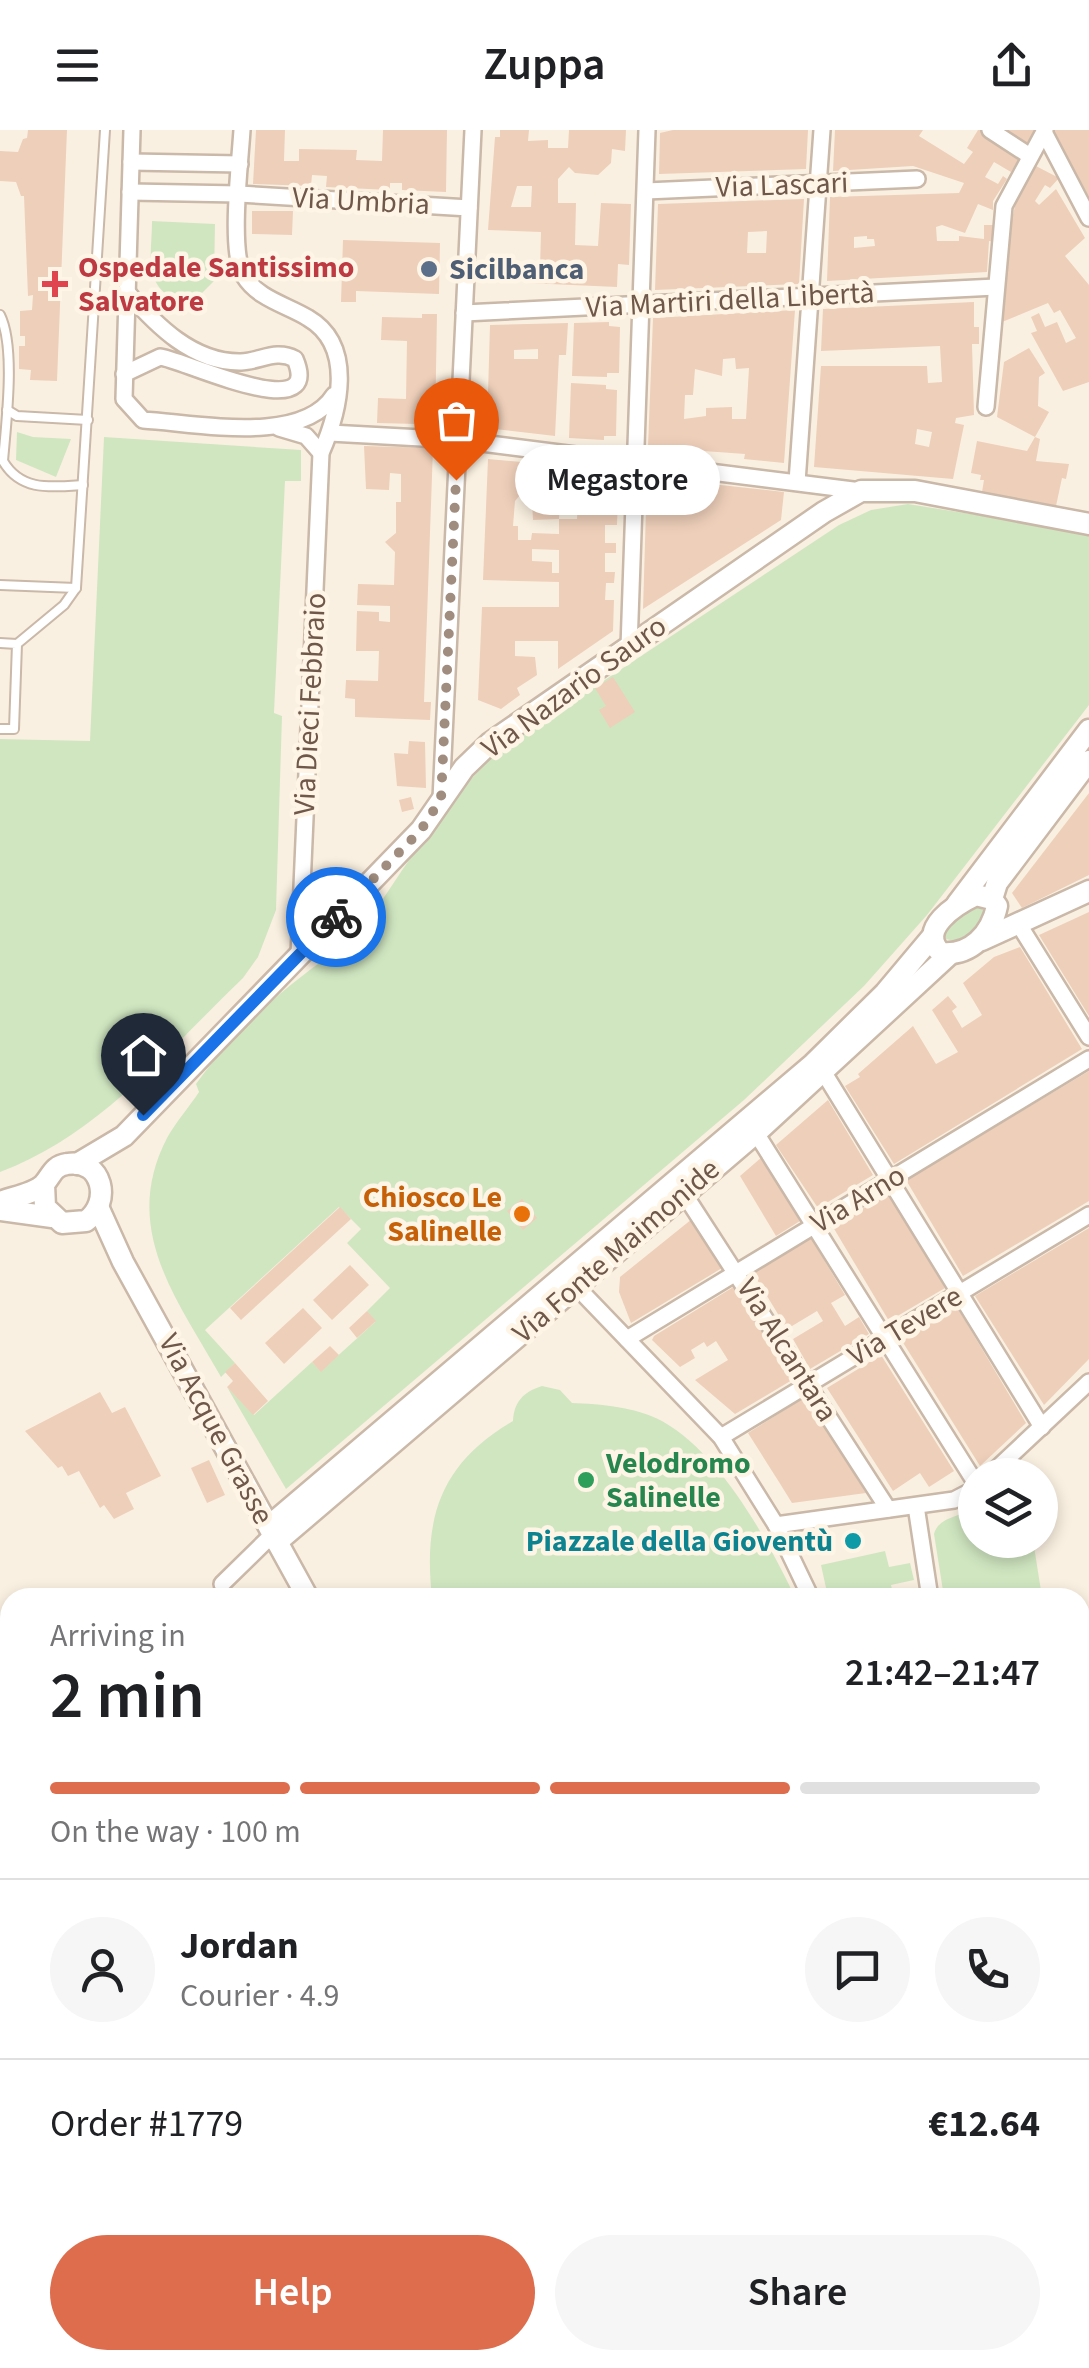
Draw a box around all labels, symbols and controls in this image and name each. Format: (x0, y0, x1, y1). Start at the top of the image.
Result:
text: Zuppa (484, 33, 605, 97)
icon: menu (50, 38, 105, 93)
icon: share (984, 38, 1039, 93)
street label: Via Lascari (715, 161, 849, 209)
street label: Via Umbria (291, 176, 431, 226)
place label: Ospedale Santissimo Salvatore (78, 246, 354, 323)
place label: Sicilbanca (449, 248, 584, 291)
marker: Sicilbanca (418, 258, 440, 280)
marker: Ospedale Santissimo Salvatore (42, 271, 68, 297)
street label: Via Martiri della Libertà (585, 271, 875, 329)
pin (414, 378, 499, 481)
icon: bag (429, 393, 484, 448)
callout: Megastore (516, 445, 721, 515)
text: Megastore (547, 457, 688, 503)
street label: Via Dieci Febbraio (283, 592, 337, 816)
street label: Via Nazario Sauro (473, 605, 675, 769)
courier (286, 867, 386, 967)
icon: bike (309, 890, 364, 945)
pin (101, 1013, 186, 1116)
icon: home (116, 1028, 171, 1083)
street label: Via Fonte Maimonide (503, 1149, 729, 1353)
street label: Via Arno (803, 1154, 913, 1244)
place label: Chiosco Le Salinelle (363, 1176, 502, 1253)
marker: Chiosco Le Salinelle (511, 1203, 533, 1225)
street label: Via Alcantara (726, 1270, 848, 1430)
street label: Via Tevere (840, 1275, 970, 1377)
street label: Via Acque Grasse (148, 1326, 284, 1532)
place label: Velodromo Salinelle (605, 1442, 751, 1519)
map controls (958, 1458, 1058, 1558)
button: layers (958, 1458, 1058, 1558)
marker: Velodromo Salinelle (575, 1469, 597, 1491)
place label: Piazzale della Gioventù (526, 1520, 833, 1563)
marker: Piazzale della Gioventù (842, 1530, 864, 1552)
text: Arriving in (50, 1613, 186, 1659)
text: 21:42–21:47 (845, 1646, 1040, 1700)
text: 2 min (50, 1650, 205, 1743)
text: On the way · 100 m (50, 1809, 301, 1855)
button: person (50, 1917, 155, 2022)
button: chat (805, 1917, 910, 2022)
button: phone (935, 1917, 1040, 2022)
text: Jordan (180, 1919, 299, 1973)
text: Courier · 4.9 (180, 1973, 340, 2019)
text: Order #1779 (50, 2097, 243, 2151)
text: €12.64 (928, 2097, 1040, 2151)
button: Help (50, 2235, 535, 2350)
button: Share (555, 2235, 1040, 2350)

